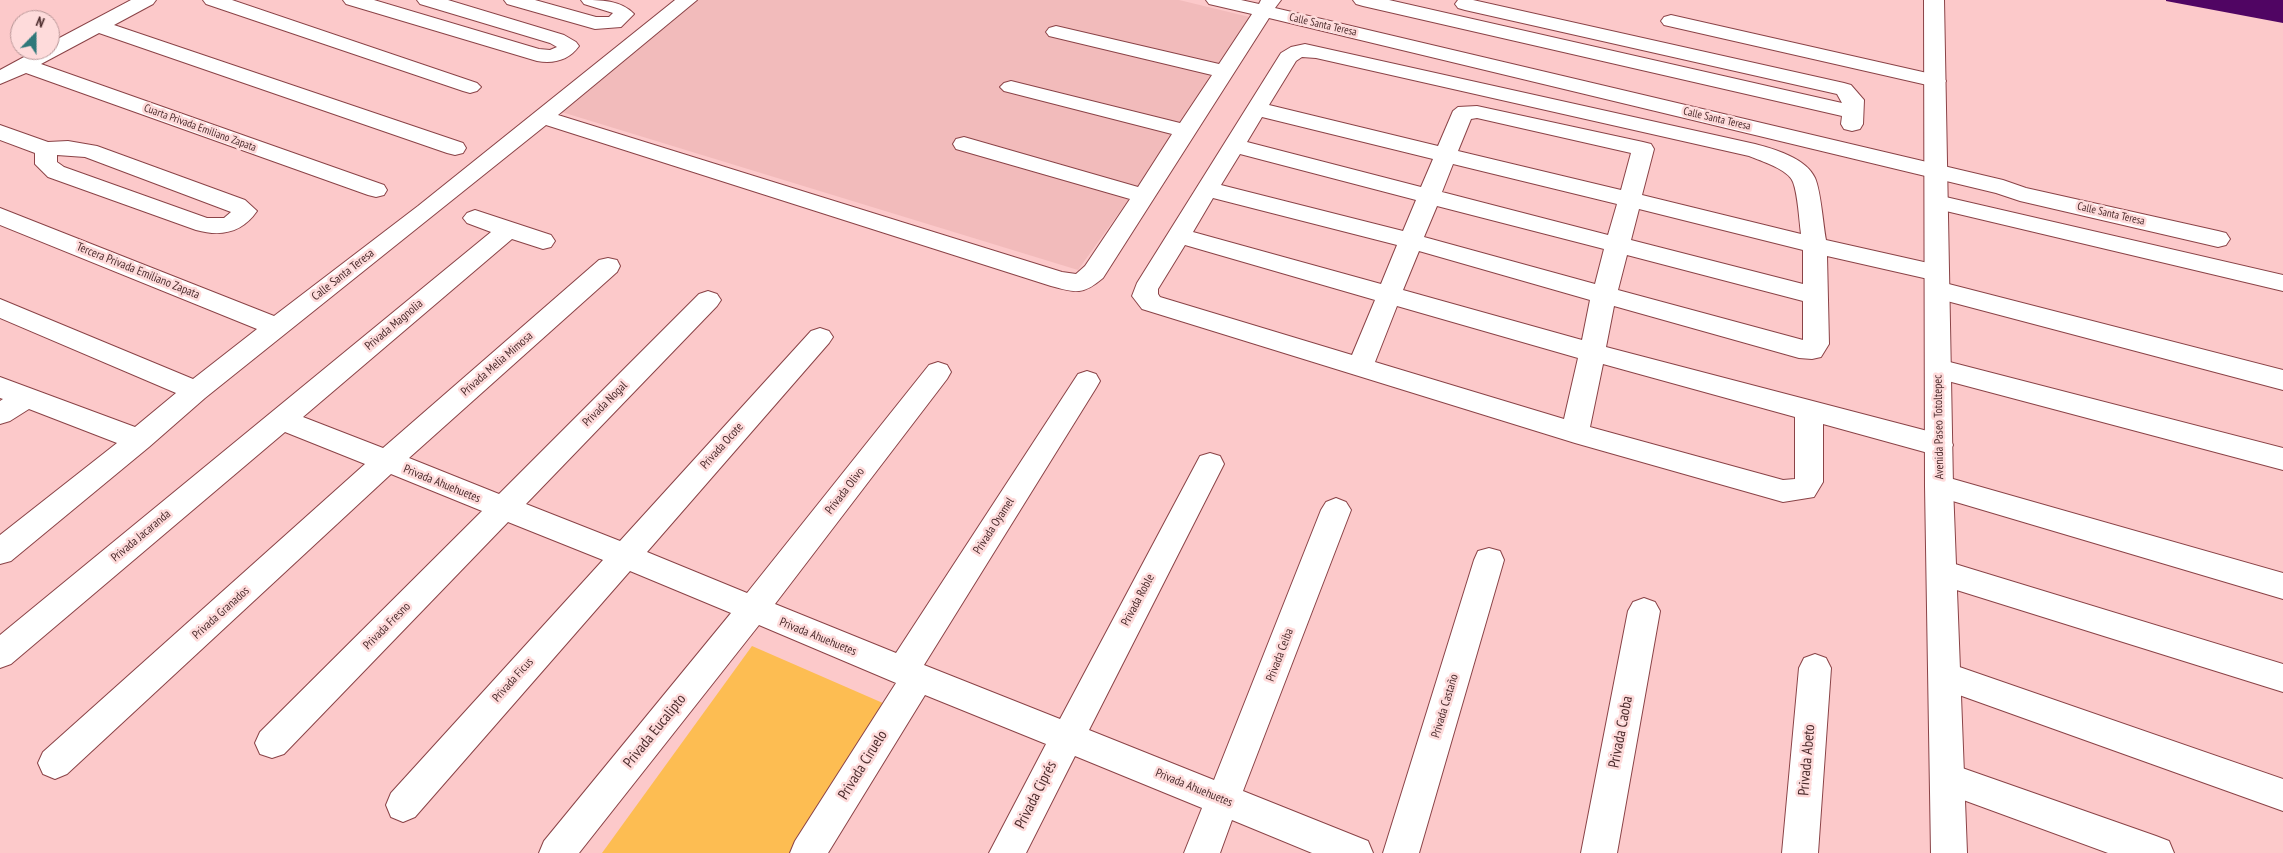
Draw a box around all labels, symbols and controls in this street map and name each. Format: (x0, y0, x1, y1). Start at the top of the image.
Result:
north arrow (10, 10, 60, 60)
street label: Calle Santa Teresa (1288, 11, 1358, 39)
text: N (33, 12, 47, 32)
street label: Cuarta Privada Emiliano Zapata (142, 102, 258, 154)
street label: Calle Santa Teresa (1682, 105, 1752, 133)
street label: Calle Santa Teresa (2076, 200, 2146, 228)
street label: Tercera Privada Emiliano Zapata (74, 240, 202, 302)
street label: Calle Santa Teresa (309, 246, 377, 304)
street label: Privada Magnolia (362, 297, 426, 353)
street label: Privada Melia Mimosa (458, 329, 536, 399)
street label: Avenida Paseo Totoltepec (1931, 374, 1947, 480)
street label: Privada Nogal (580, 379, 630, 429)
street label: Privada Ocote (698, 420, 746, 472)
street label: Privada Ahuehuetes (401, 462, 483, 506)
street label: Privada Olivo (822, 465, 868, 517)
street label: Privada Oyamel (970, 495, 1018, 557)
street label: Privada Jacaranda (108, 507, 174, 565)
street label: Privada Roble (1118, 572, 1158, 628)
street label: Privada Granados (190, 584, 252, 642)
street label: Privada Fresno (360, 599, 414, 653)
street label: Privada Ahuehuetes (777, 615, 859, 659)
street label: Privada Ceiba (1263, 626, 1297, 684)
street label: Privada Ficus (490, 655, 536, 705)
street label: Privada Castaño (1429, 672, 1461, 740)
street label: Privada Eucalipto (620, 691, 690, 771)
street label: Privada Caoba (1605, 695, 1637, 769)
street label: Privada Abeto (1795, 724, 1819, 796)
street label: Privada Ciruelo (835, 727, 891, 803)
street label: Privada Ciprés (1011, 758, 1061, 832)
street label: Privada Ahuehuetes (1153, 766, 1235, 810)

